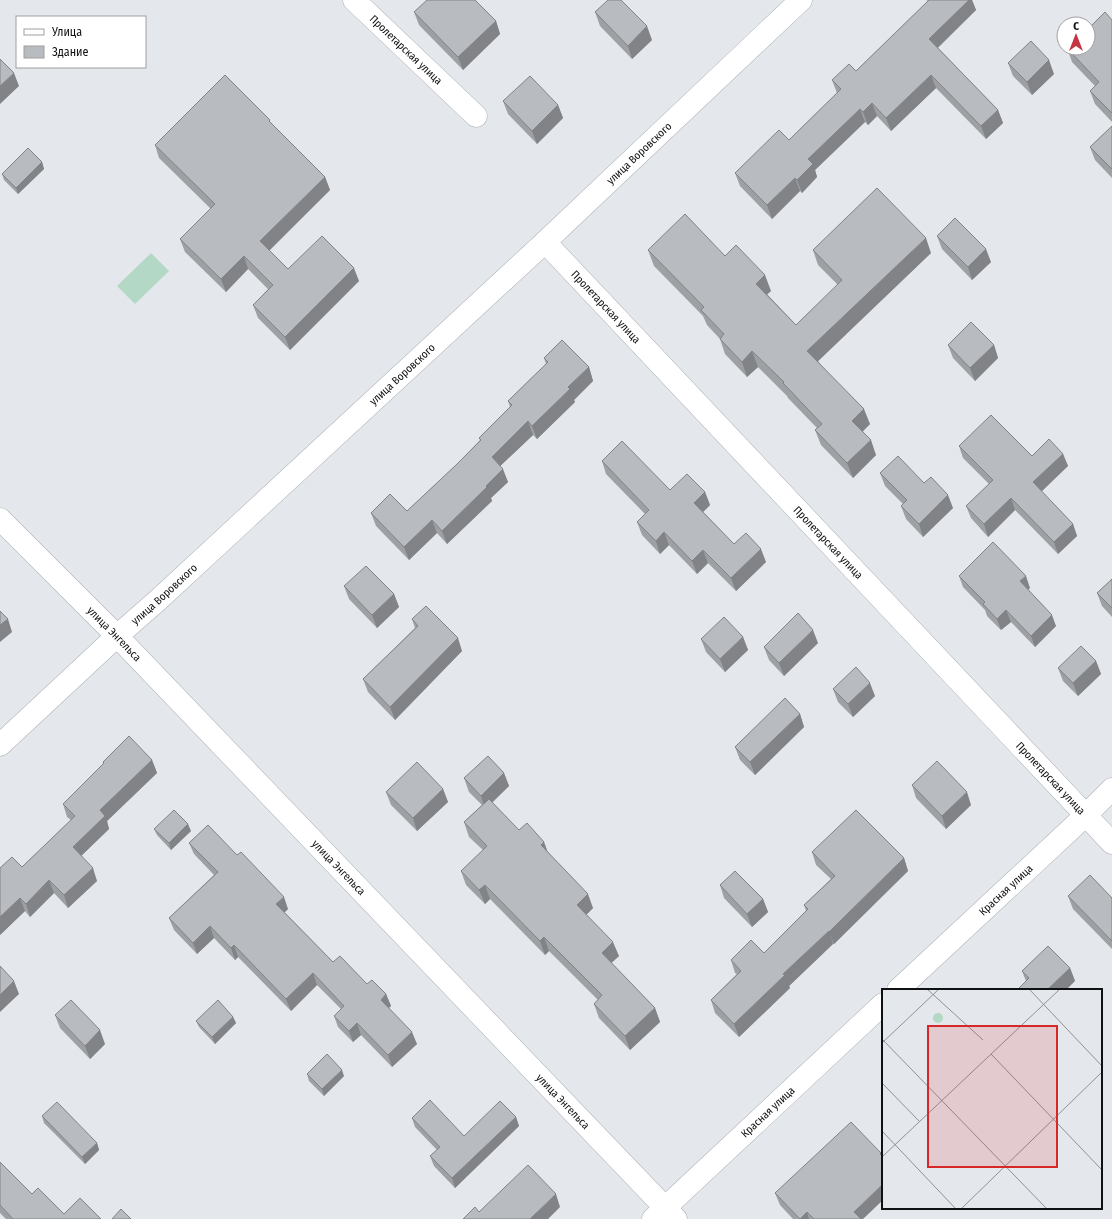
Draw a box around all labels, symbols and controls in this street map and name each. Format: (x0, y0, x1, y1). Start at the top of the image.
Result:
street label: Пролетарская улица (367, 12, 445, 87)
legend (16, 16, 146, 68)
north arrow (1056, 16, 1096, 56)
text: С (1073, 20, 1079, 33)
text: Улица (51, 25, 82, 39)
text: Здание (52, 45, 88, 59)
street label: улица Воровского (604, 120, 675, 187)
street label: Пролетарская улица (568, 268, 643, 346)
street label: улица Воровского (367, 341, 438, 408)
street label: Пролетарская улица (791, 504, 865, 582)
street label: улица Воровского (129, 561, 200, 628)
street label: улица Энгельса (84, 604, 144, 664)
street label: Пролетарская улица (1013, 739, 1088, 817)
street label: улица Энгельса (309, 837, 368, 898)
street label: Красная улица (976, 862, 1036, 918)
inset map (882, 989, 1102, 1209)
street label: улица Энгельса (533, 1071, 592, 1132)
street label: Красная улица (739, 1084, 798, 1140)

